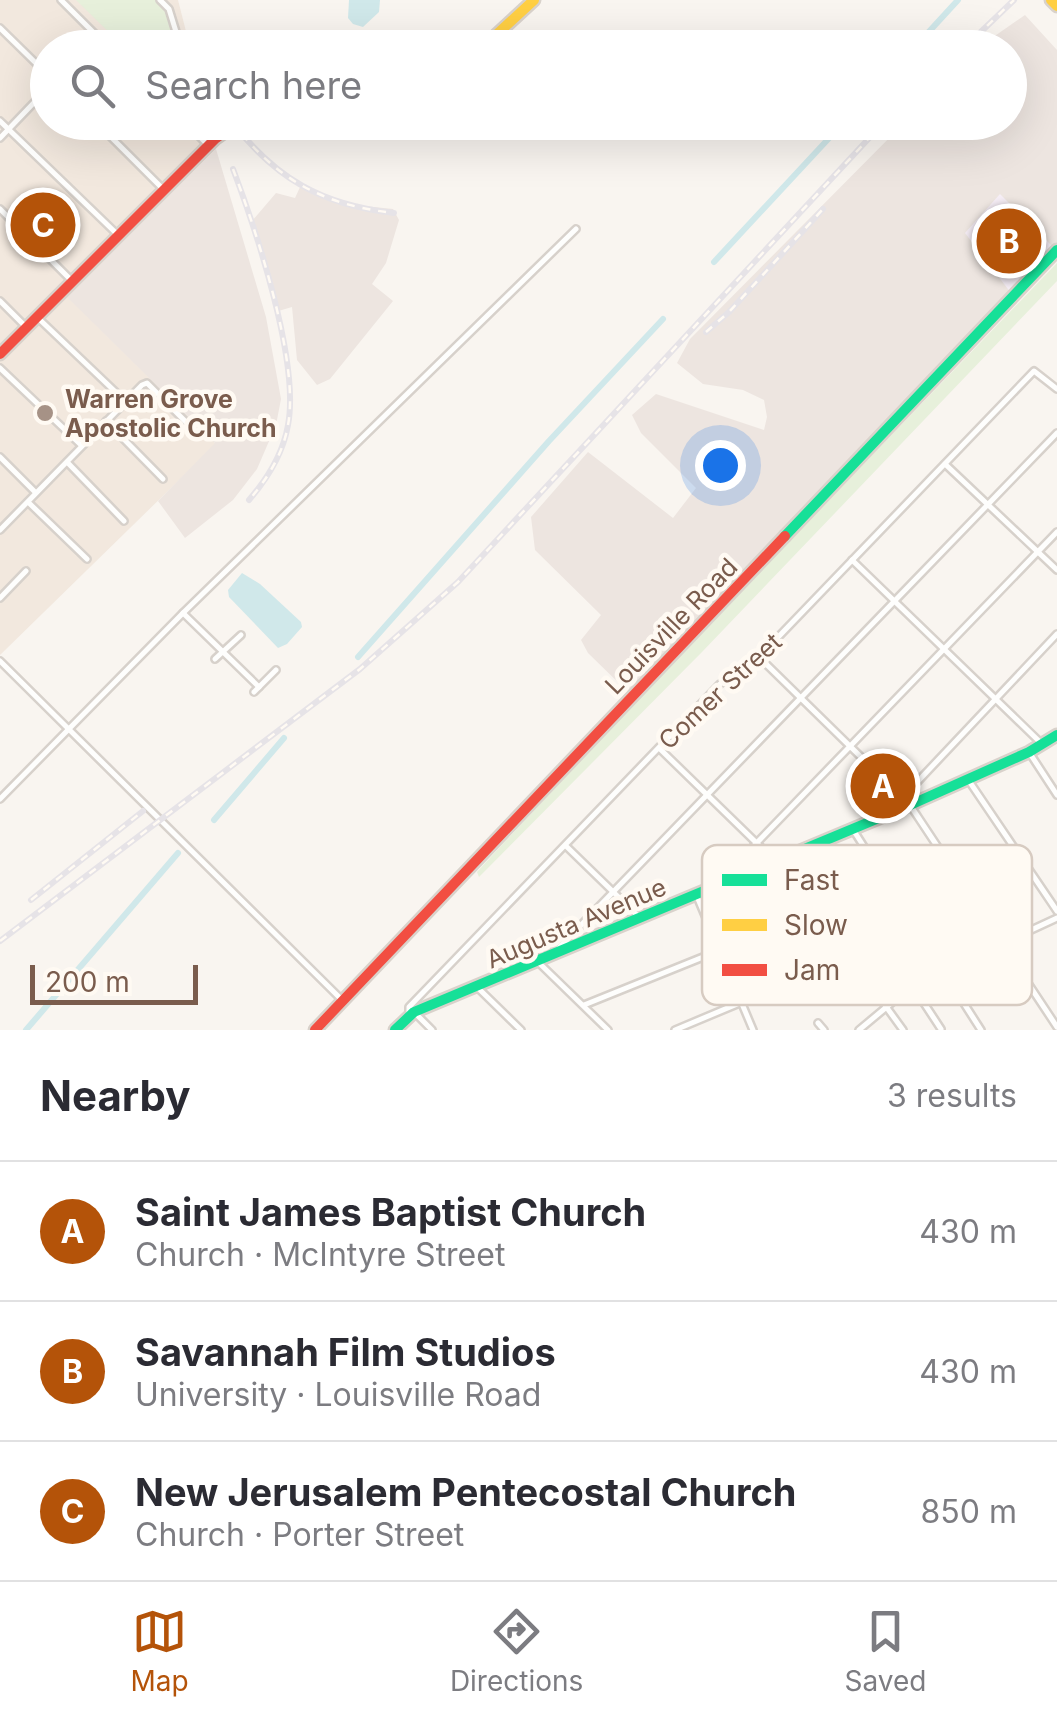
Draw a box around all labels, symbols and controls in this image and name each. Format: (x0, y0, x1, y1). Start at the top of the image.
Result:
search box (30, 30, 1027, 140)
icon: search (65, 58, 120, 113)
text: Search here (145, 62, 362, 108)
pin: C (10, 188, 76, 262)
pin: B (976, 204, 1042, 278)
place label: Warren Grove Apostolic Church (65, 384, 277, 443)
marker: Warren Grove Apostolic Church (34, 402, 56, 424)
your location (695, 440, 746, 491)
street label: Louisville Road (599, 552, 743, 700)
street label: Comer Street (652, 627, 788, 755)
pin: A (850, 748, 916, 824)
legend (702, 845, 1032, 1005)
text: Fast (784, 863, 840, 897)
street label: Augusta Avenue (482, 872, 670, 974)
text: Slow (784, 908, 848, 942)
text: Jam (784, 953, 840, 987)
scale bar (30, 960, 198, 1004)
text: 200 m (45, 965, 130, 999)
text: Nearby (40, 1070, 191, 1121)
text: 3 results (887, 1076, 1017, 1115)
text: Saint James Baptist Church (135, 1189, 646, 1235)
text: A (61, 1212, 84, 1251)
text: 430 m (919, 1212, 1017, 1251)
text: Church · McIntyre Street (135, 1235, 505, 1274)
text: Savannah Film Studios (135, 1329, 556, 1375)
text: B (62, 1352, 83, 1391)
text: 430 m (919, 1352, 1017, 1391)
text: University · Louisville Road (135, 1375, 541, 1414)
text: New Jerusalem Pentecostal Church (135, 1469, 797, 1515)
text: C (61, 1492, 84, 1531)
text: 850 m (921, 1492, 1017, 1531)
text: Church · Porter Street (135, 1515, 464, 1554)
tab: Map (131, 1604, 189, 1698)
tab: Directions (450, 1604, 583, 1698)
tab: Saved (844, 1604, 926, 1698)

